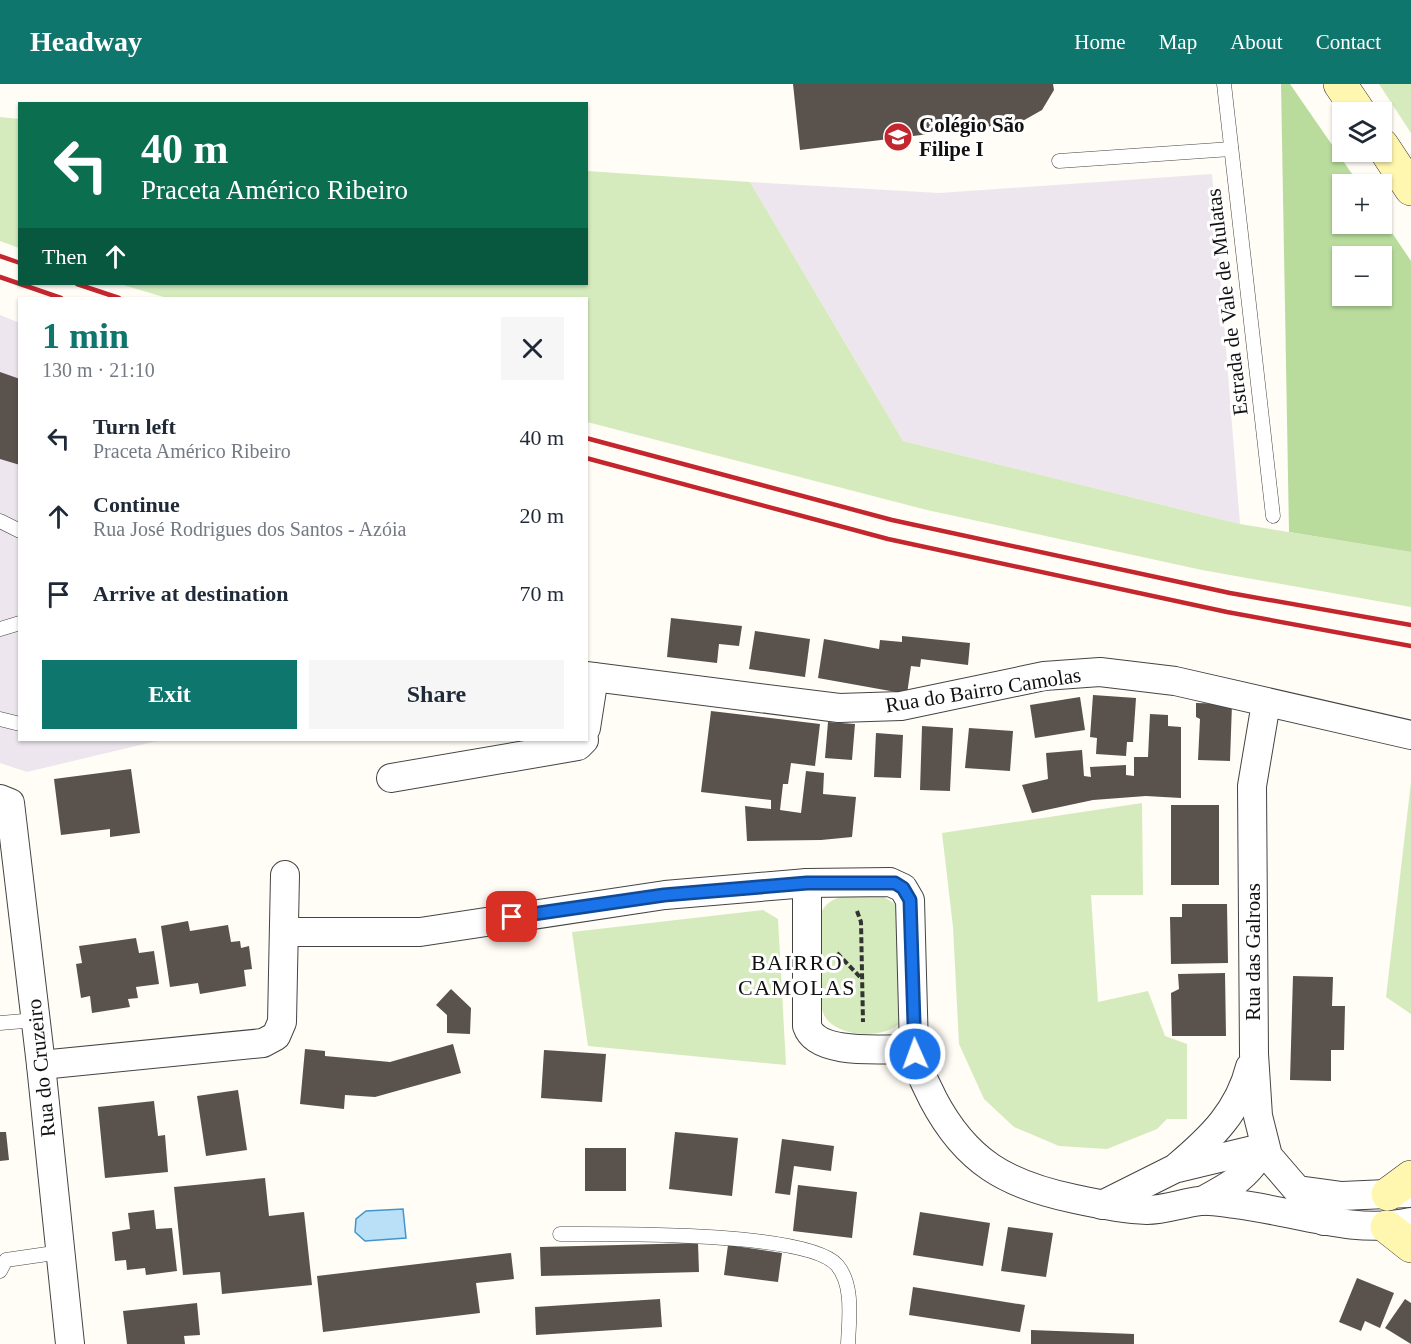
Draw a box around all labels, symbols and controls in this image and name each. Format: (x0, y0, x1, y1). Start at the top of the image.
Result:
text: Headway (30, 26, 142, 57)
text: Home (1074, 30, 1126, 54)
text: Map (1159, 30, 1197, 54)
text: About (1230, 30, 1283, 54)
text: Contact (1316, 30, 1381, 54)
map controls (1332, 102, 1392, 306)
button: layers (1332, 102, 1392, 162)
place label: Colégio São Filipe I (919, 113, 1025, 161)
school or university icon: Colégio São Filipe I (882, 121, 914, 153)
icon: left (42, 126, 120, 204)
text: 40 m (141, 126, 229, 172)
button: + (1332, 174, 1392, 234)
text: Praceta Américo Ribeiro (141, 175, 408, 205)
street label: Estrada de Vale de Mulatas (1201, 187, 1253, 417)
icon: ahead (99, 240, 132, 273)
text: Then (42, 244, 87, 269)
button: − (1332, 246, 1392, 306)
text: 1 min (42, 316, 129, 356)
button: close (501, 317, 564, 380)
text: 130 m · 21:10 (42, 359, 155, 381)
text: Turn left (93, 414, 176, 439)
icon: left (42, 422, 75, 455)
text: 40 m (519, 425, 564, 450)
text: Praceta Américo Ribeiro (93, 440, 291, 462)
text: Continue (93, 492, 180, 517)
icon: ahead (42, 500, 75, 533)
text: 20 m (519, 503, 564, 528)
text: Rua José Rodrigues dos Santos - Azóia (93, 518, 406, 540)
icon: arrive (42, 578, 75, 611)
text: Arrive at destination (93, 581, 289, 606)
text: 70 m (519, 581, 564, 606)
button: Exit (42, 660, 297, 729)
button: Share (309, 660, 564, 729)
street label: Rua do Bairro Camolas (883, 663, 1083, 717)
street label: Rua das Galroas (1241, 883, 1265, 1021)
pin (486, 891, 537, 942)
icon: arrive (495, 900, 528, 933)
district label: BAIRRO CAMOLAS (738, 950, 856, 1000)
street label: Rua do Cruzeiro (22, 998, 60, 1138)
position arrow (883, 1022, 947, 1086)

